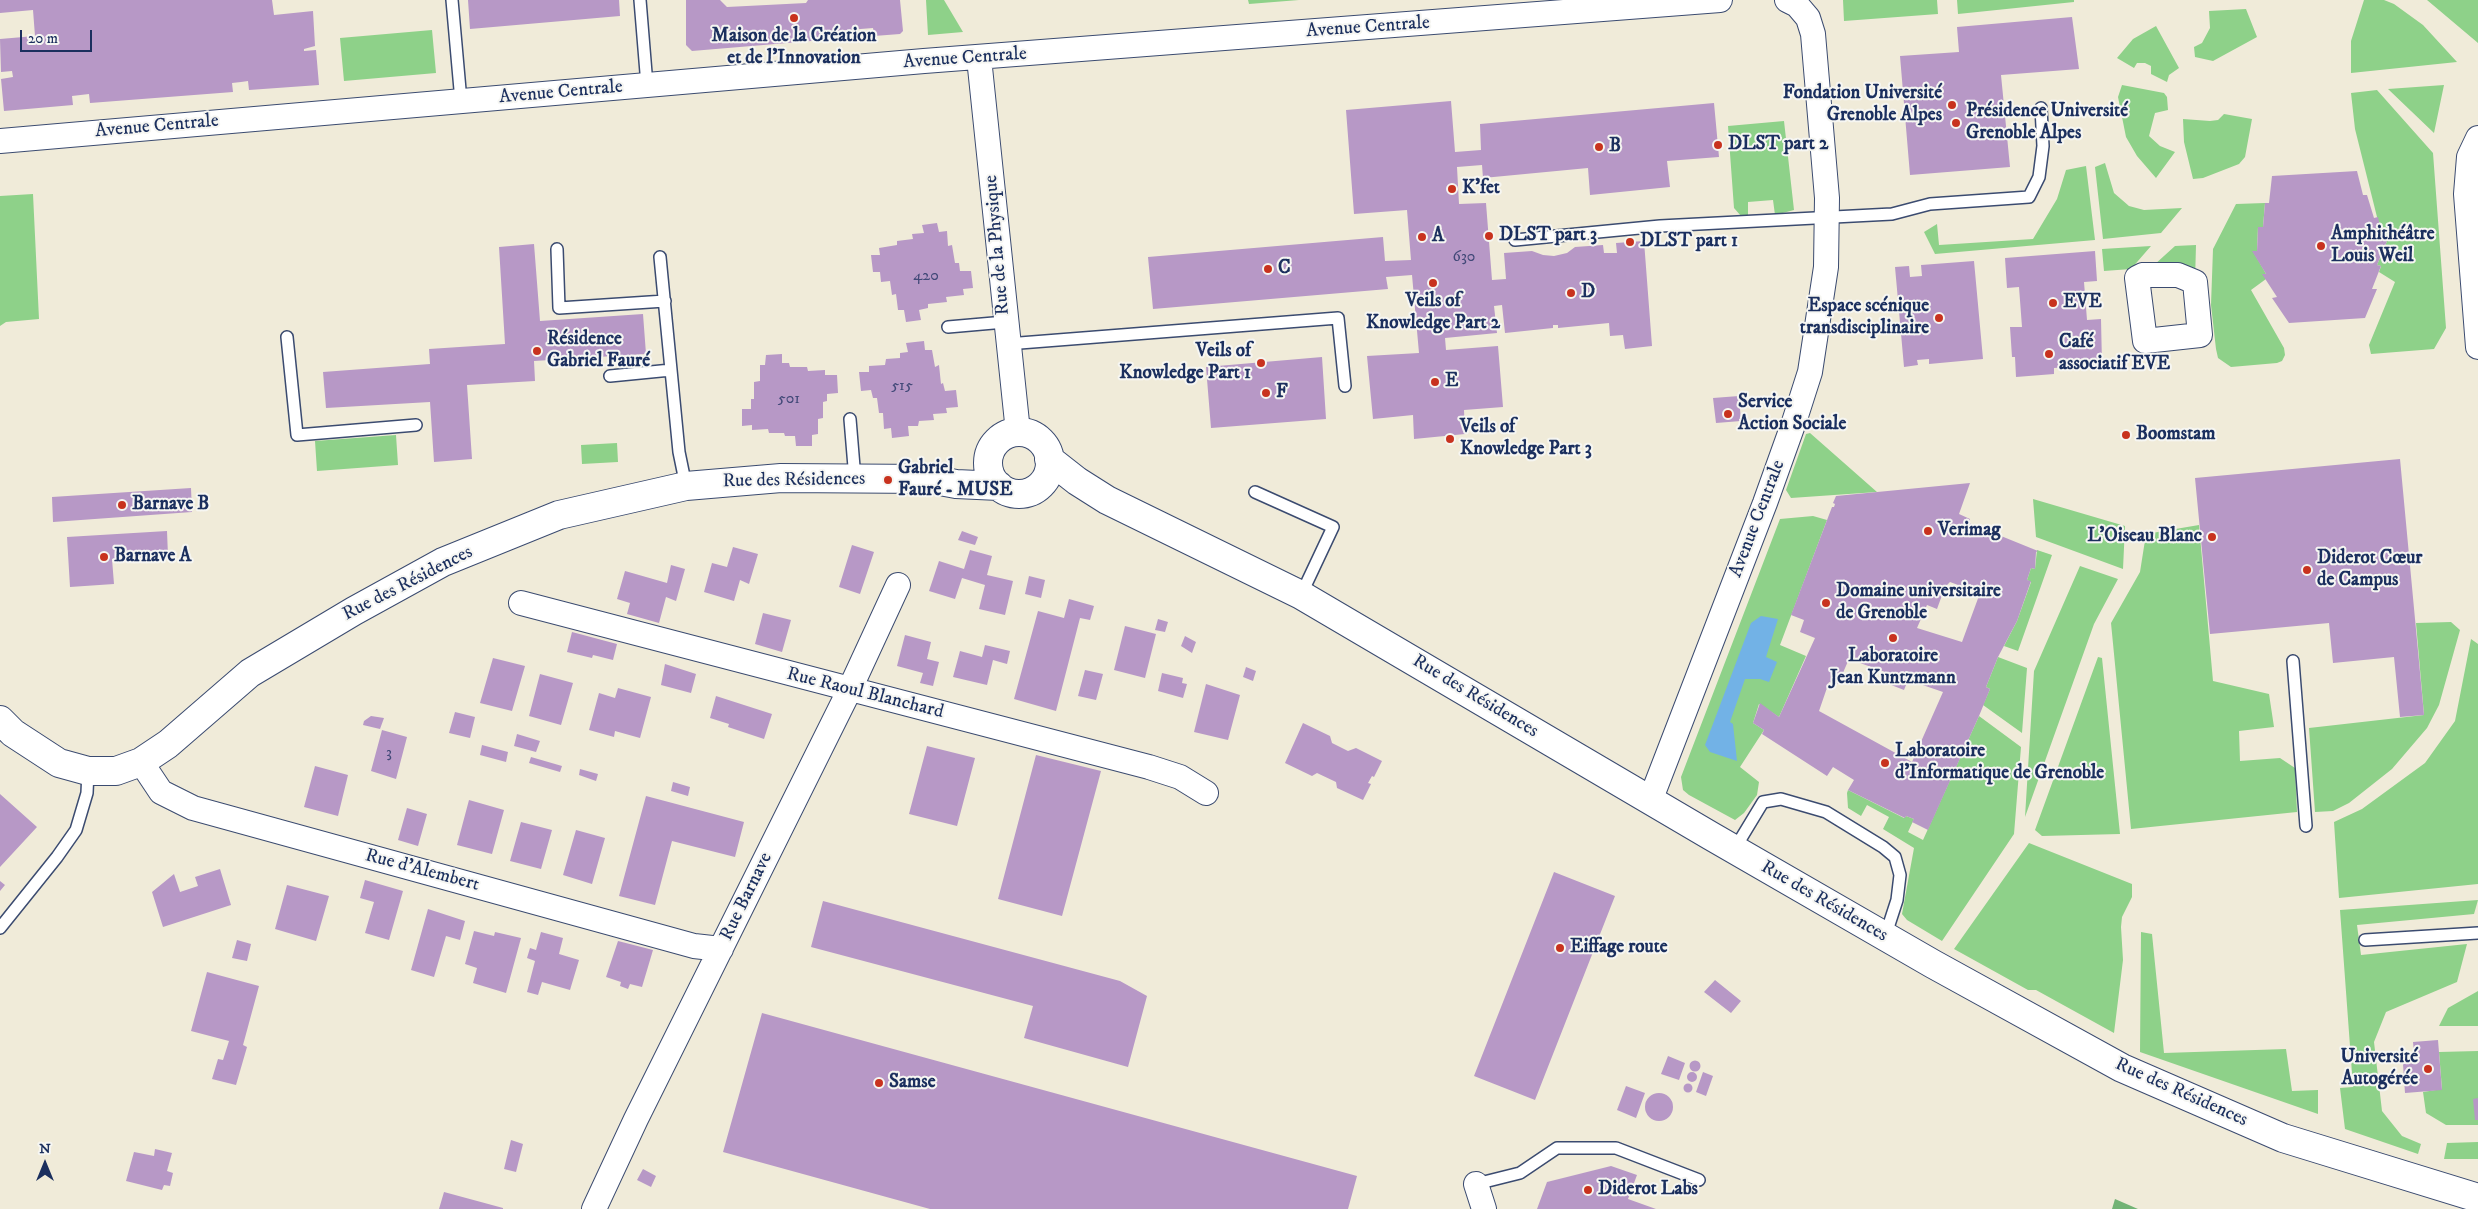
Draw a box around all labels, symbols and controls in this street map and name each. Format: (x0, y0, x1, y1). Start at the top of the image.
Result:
marker: Maison de la Création et de l'Innovation (788, 12, 800, 24)
street label: Avenue Centrale (1305, 12, 1431, 44)
scale bar (22, 20, 95, 52)
place label: Maison de la Création et de l'Innovation (712, 26, 876, 70)
text: 20 m (28, 29, 58, 48)
street label: Avenue Centrale (902, 43, 1028, 75)
street label: Avenue Centrale (498, 76, 624, 110)
place label: Fondation Université Grenoble Alpes (1783, 83, 1942, 127)
marker: Fondation Université Grenoble Alpes (1946, 99, 1958, 111)
place label: Présidence Université Grenoble Alpes (1966, 101, 2128, 145)
street label: Avenue Centrale (94, 110, 220, 144)
marker: Présidence Université Grenoble Alpes (1950, 117, 1962, 129)
place label: DLST part 2 (1728, 134, 1828, 156)
place label: B (1609, 136, 1621, 158)
marker: DLST part 2 (1712, 139, 1724, 151)
marker: B (1593, 141, 1605, 153)
street label: Rue de la Physique (981, 174, 1015, 316)
place label: K'fet (1462, 178, 1500, 200)
marker: K'fet (1446, 183, 1458, 195)
place label: Amphithéâtre Louis Weil (2331, 224, 2435, 268)
place label: DLST part 3 (1499, 225, 1597, 247)
place label: A (1432, 226, 1444, 248)
marker: DLST part 3 (1483, 230, 1495, 242)
marker: A (1416, 231, 1428, 243)
place label: DLST part 1 (1640, 231, 1738, 253)
marker: DLST part 1 (1624, 236, 1636, 248)
marker: Amphithéâtre Louis Weil (2315, 240, 2327, 252)
house number: 630 (1453, 248, 1475, 268)
place label: C (1278, 258, 1291, 280)
marker: C (1262, 263, 1274, 275)
house number: 420 (913, 267, 939, 287)
marker: Veils of Knowledge Part 2 (1427, 277, 1439, 289)
place label: D (1581, 282, 1595, 304)
marker: D (1565, 287, 1577, 299)
place label: Veils of Knowledge Part 2 (1366, 291, 1500, 335)
place label: EVE (2063, 292, 2102, 314)
place label: Espace scénique transdisciplinaire (1800, 296, 1929, 340)
marker: EVE (2047, 297, 2059, 309)
marker: Espace scénique transdisciplinaire (1933, 312, 1945, 324)
place label: Résidence Gabriel Fauré (547, 329, 650, 373)
place label: Café associatif EVE (2059, 332, 2170, 376)
place label: Veils of Knowledge Part 1 (1119, 341, 1251, 385)
marker: Résidence Gabriel Fauré (531, 345, 543, 357)
marker: Café associatif EVE (2043, 348, 2055, 360)
marker: Veils of Knowledge Part 1 (1255, 357, 1267, 369)
place label: E (1445, 371, 1458, 393)
marker: E (1429, 376, 1441, 388)
house number: 515 (891, 377, 913, 397)
place label: F (1276, 382, 1288, 404)
marker: F (1260, 387, 1272, 399)
house number: 501 (778, 390, 800, 410)
place label: Service Action Sociale (1738, 392, 1846, 436)
marker: Service Action Sociale (1722, 408, 1734, 420)
place label: Veils of Knowledge Part 3 (1460, 417, 1592, 461)
place label: Boomstam (2136, 424, 2216, 446)
marker: Boomstam (2120, 429, 2132, 441)
marker: Veils of Knowledge Part 3 (1444, 433, 1456, 445)
street label: Avenue Centrale (1725, 457, 1791, 581)
place label: Gabriel Fauré - MUSE (898, 458, 1013, 502)
street label: Rue des Résidences (722, 468, 866, 494)
marker: Gabriel Fauré - MUSE (882, 474, 894, 486)
place label: Barnave B (132, 494, 209, 516)
marker: Barnave B (116, 499, 128, 511)
place label: Verimag (1938, 520, 2000, 542)
marker: Verimag (1922, 525, 1934, 537)
place label: L'Oiseau Blanc (2087, 526, 2202, 548)
marker: L'Oiseau Blanc (2206, 531, 2218, 543)
street label: Rue des Résidences (339, 541, 477, 627)
place label: Barnave A (114, 546, 191, 568)
place label: Diderot Cœur de Campus (2317, 548, 2422, 592)
marker: Barnave A (98, 551, 110, 563)
marker: Diderot Cœur de Campus (2301, 564, 2313, 576)
place label: Domaine universitaire de Grenoble (1836, 581, 2001, 625)
marker: Domaine universitaire de Grenoble (1820, 597, 1832, 609)
marker: Laboratoire Jean Kuntzmann (1887, 632, 1899, 644)
place label: Laboratoire Jean Kuntzmann (1830, 646, 1956, 690)
street label: Rue des Résidences (1408, 650, 1542, 744)
street label: Rue Raoul Blanchard (784, 663, 946, 725)
place label: Laboratoire d'Informatique de Grenoble (1895, 741, 2104, 785)
house number: 3 (386, 744, 392, 764)
marker: Laboratoire d'Informatique de Grenoble (1879, 757, 1891, 769)
street label: Rue d'Alembert (362, 845, 482, 897)
street label: Rue Barnave (716, 849, 778, 945)
street label: Rue des Résidences (1756, 856, 1892, 948)
place label: Eiffage route (1570, 937, 1668, 959)
marker: Eiffage route (1554, 942, 1566, 954)
place label: Université Autogérée (2341, 1047, 2418, 1091)
street label: Rue des Résidences (2111, 1054, 2251, 1132)
marker: Université Autogérée (2422, 1063, 2434, 1075)
place label: Samse (889, 1072, 936, 1094)
marker: Samse (873, 1077, 885, 1089)
north arrow (20, 1139, 70, 1189)
text: N (39, 1140, 51, 1158)
place label: Diderot Labs (1598, 1179, 1698, 1201)
marker: Diderot Labs (1582, 1184, 1594, 1196)

